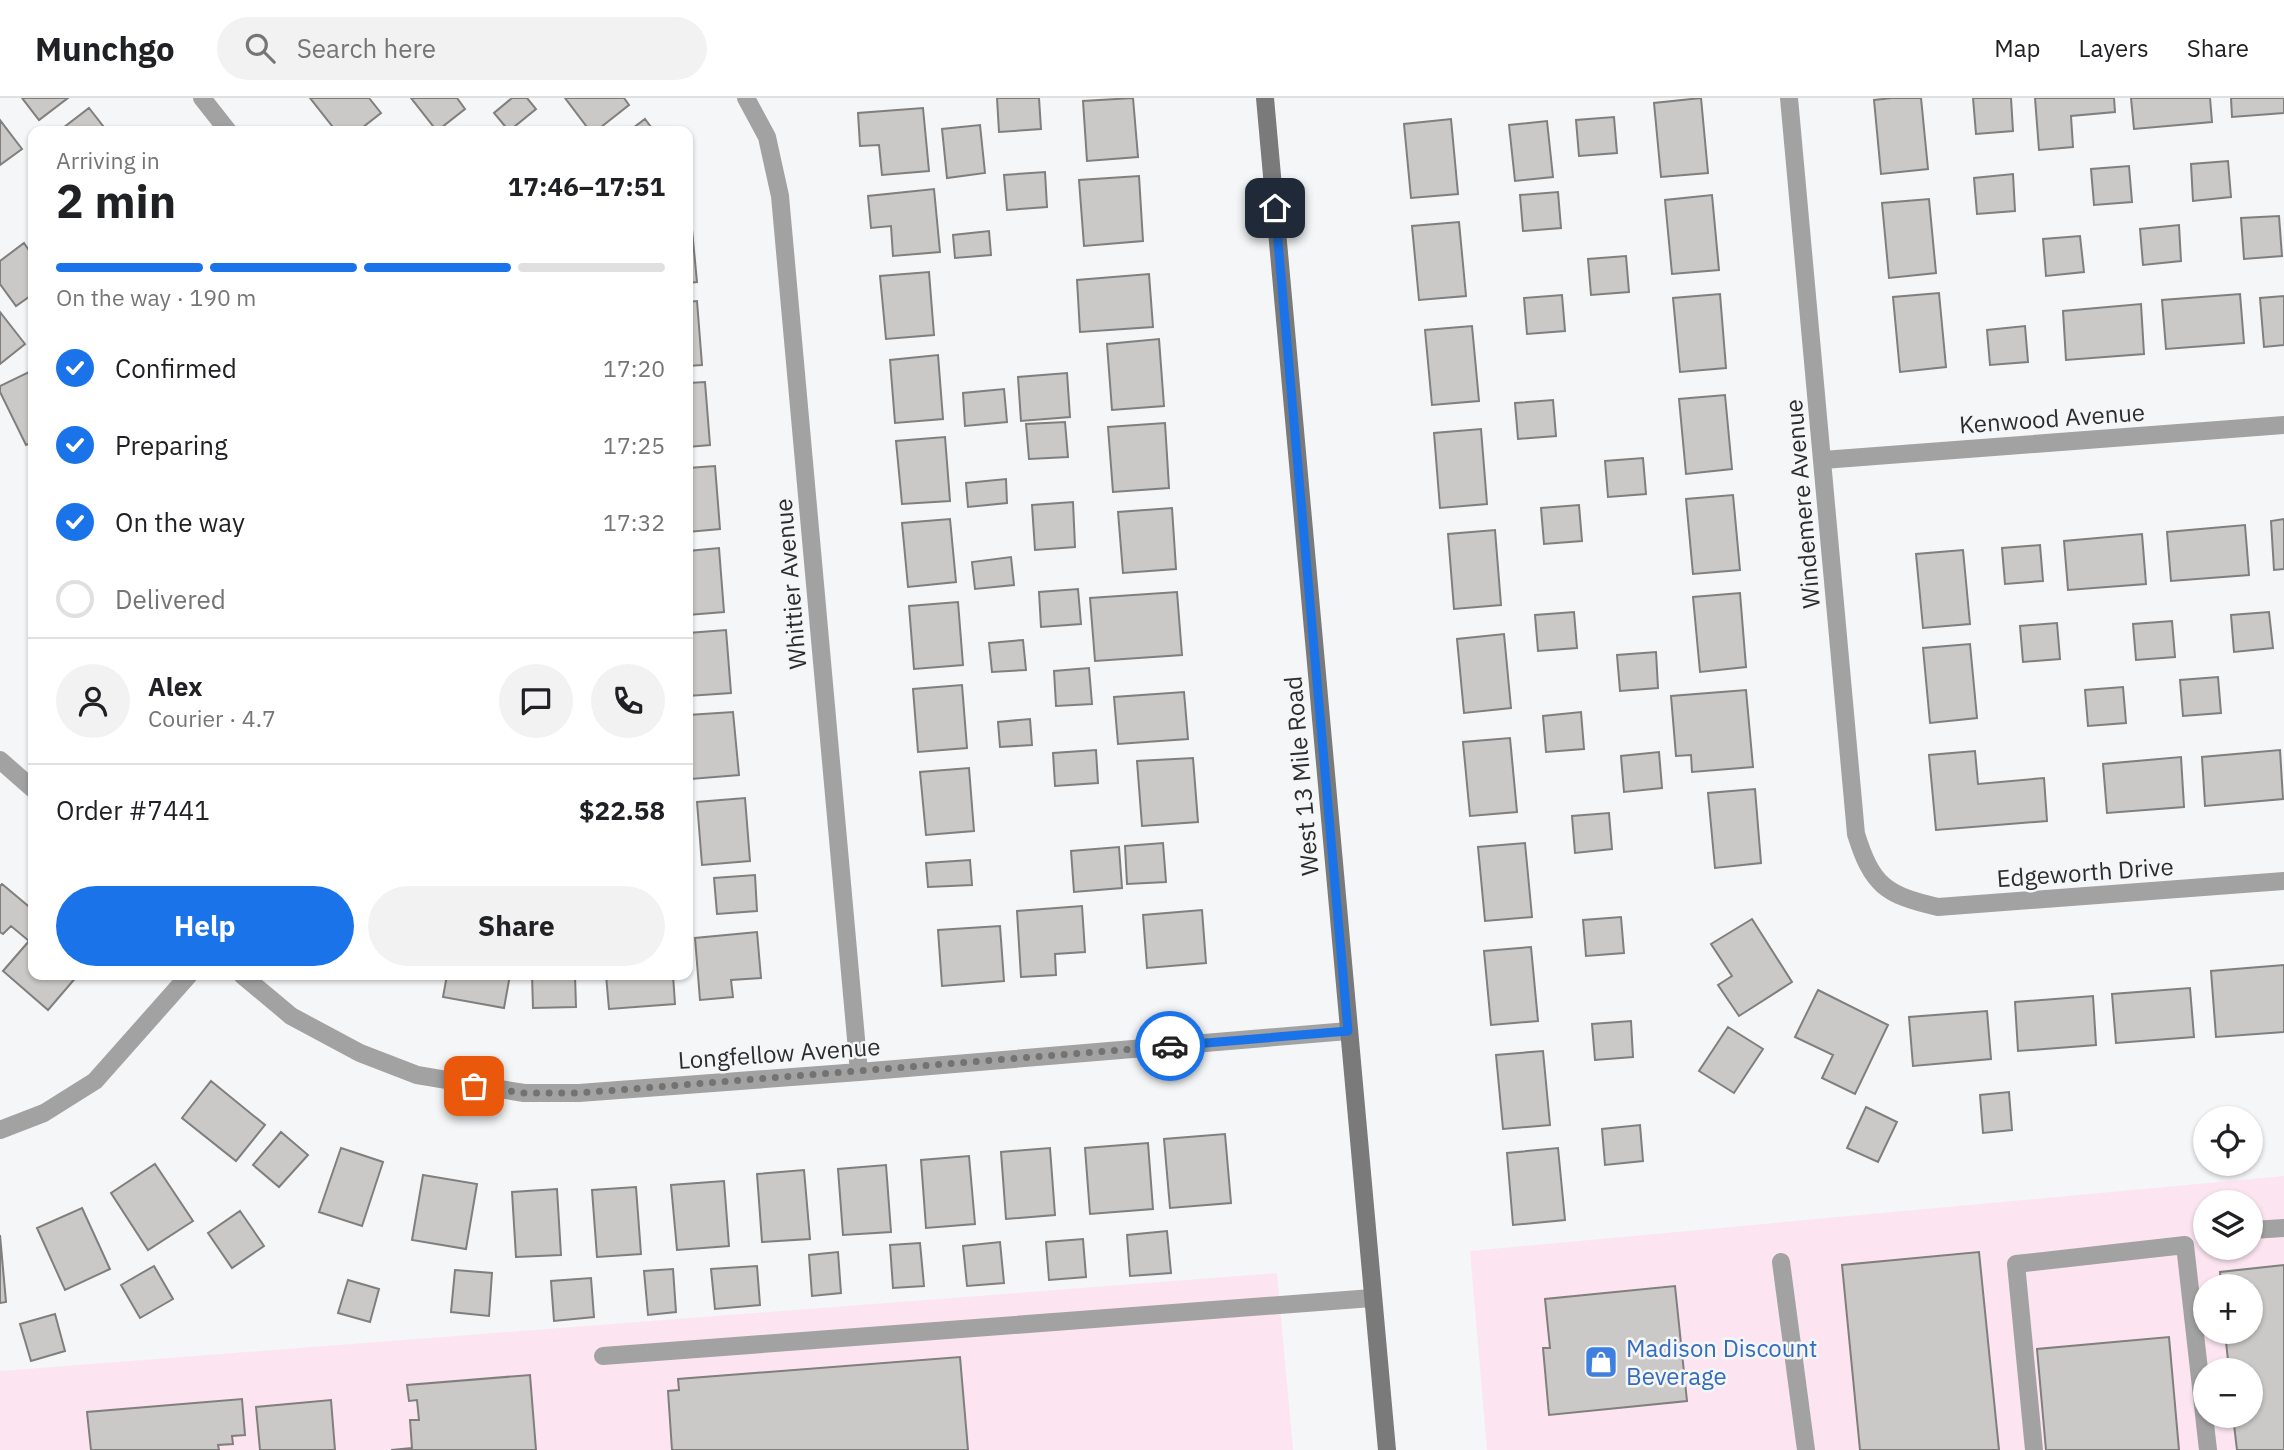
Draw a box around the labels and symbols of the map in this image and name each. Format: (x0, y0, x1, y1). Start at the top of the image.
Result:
pin (1245, 178, 1305, 238)
street label: Kenwood Avenue (1958, 396, 2146, 440)
street label: Windemere Avenue (1777, 398, 1827, 610)
street label: Whittier Avenue (767, 497, 813, 671)
street label: West 13 Mile Road (1276, 675, 1326, 877)
street label: Edgeworth Drive (1995, 850, 2175, 894)
courier (1135, 1011, 1205, 1081)
street label: Longfellow Avenue (677, 1030, 881, 1076)
pin (444, 1056, 504, 1116)
place label: Madison Discount Beverage (1626, 1332, 1818, 1392)
shop icon: Madison Discount Beverage (1582, 1343, 1620, 1381)

